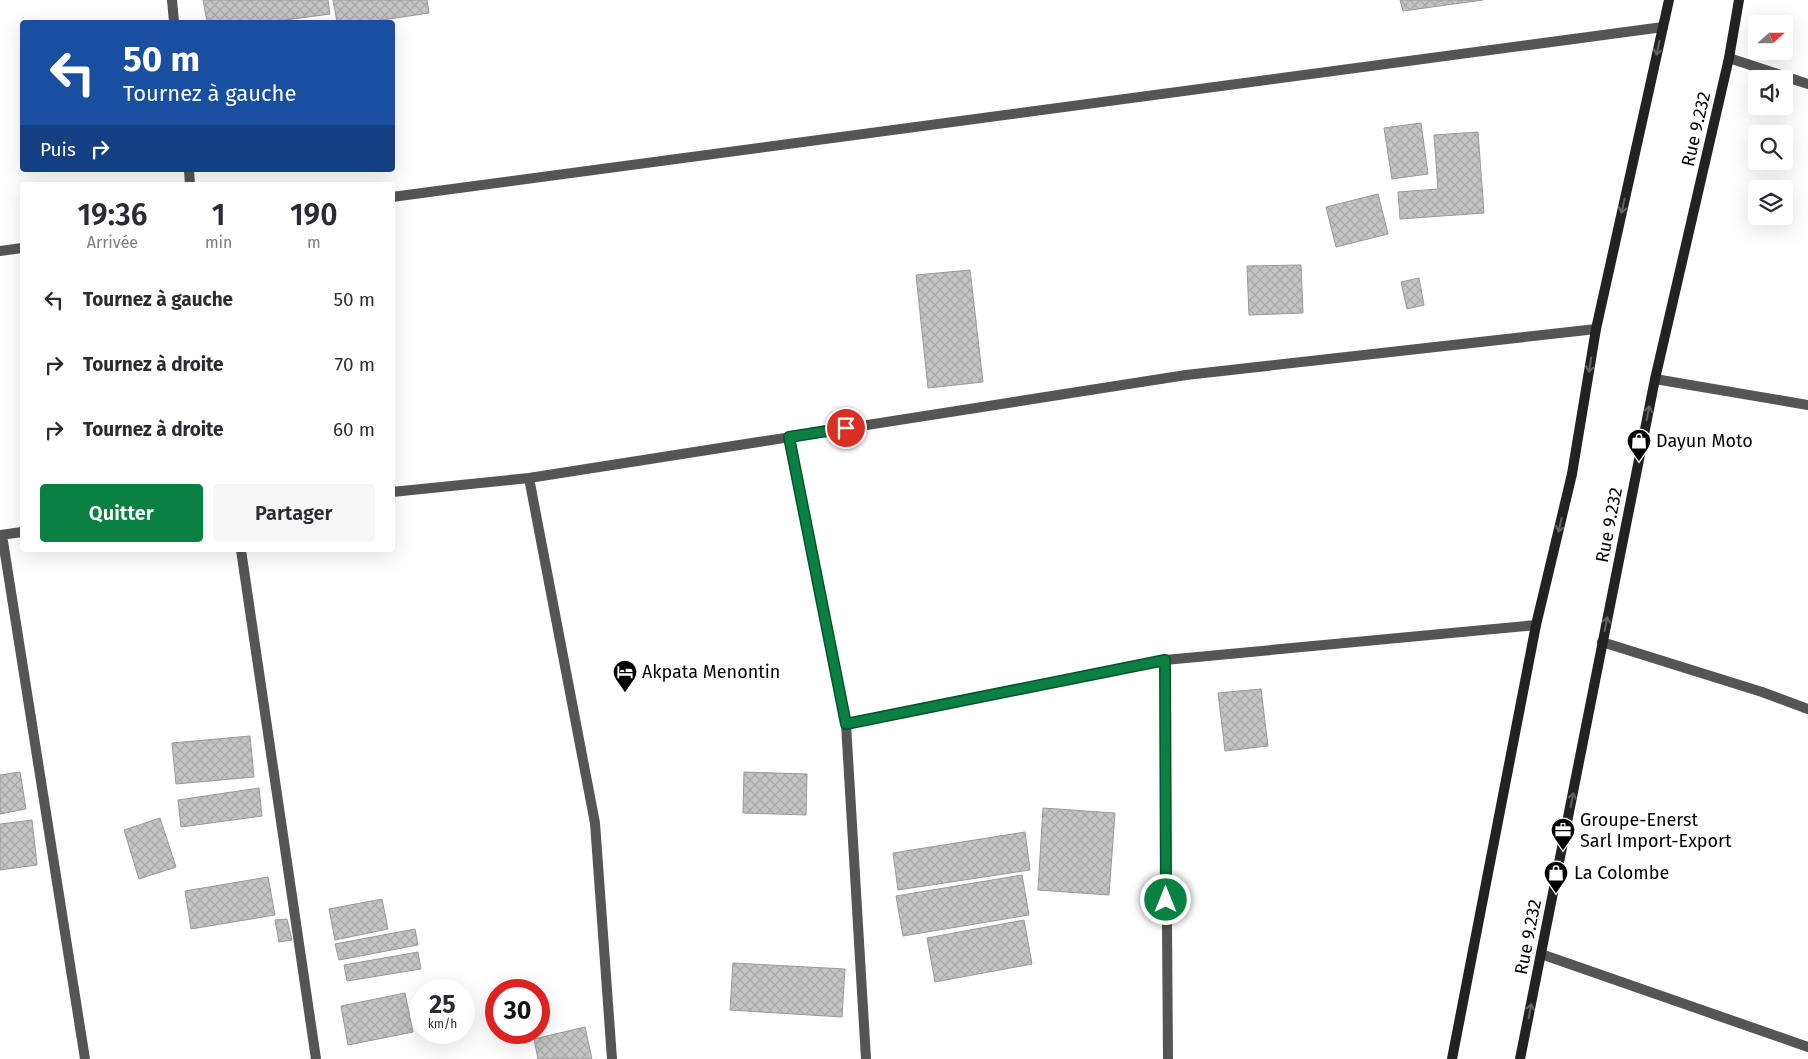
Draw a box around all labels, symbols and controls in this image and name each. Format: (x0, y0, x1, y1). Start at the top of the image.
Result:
north arrow (1748, 15, 1792, 60)
map controls (1748, 15, 1793, 225)
text: 50 m (123, 38, 200, 80)
one-way arrow (1653, 39, 1662, 55)
icon: left (40, 40, 105, 105)
button: sound (1748, 70, 1793, 115)
text: Tournez à gauche (123, 80, 296, 107)
street label: Rue 9.232 (1677, 89, 1715, 169)
button: search (1748, 125, 1793, 170)
icon: right (86, 135, 114, 163)
text: Puis (40, 138, 76, 161)
button: layers (1748, 180, 1793, 225)
text: 19:36 (77, 197, 147, 233)
text: 1 (212, 197, 226, 233)
text: 190 (290, 197, 338, 233)
one-way arrow (1618, 198, 1627, 214)
text: Arrivée (87, 233, 138, 252)
text: min (205, 233, 232, 252)
text: m (307, 233, 321, 252)
icon: left (40, 286, 68, 314)
text: Tournez à gauche (83, 288, 233, 311)
text: 50 m (334, 288, 375, 311)
icon: right (40, 351, 68, 379)
text: Tournez à droite (83, 353, 224, 376)
text: 70 m (335, 353, 375, 376)
one-way arrow (1585, 357, 1595, 373)
one-way arrow (1644, 405, 1653, 421)
pin (825, 407, 867, 449)
icon: arrive (832, 414, 860, 442)
icon: right (40, 416, 68, 444)
text: Tournez à droite (83, 418, 224, 441)
text: 60 m (333, 418, 375, 441)
shop icon: Dayun Moto (1626, 428, 1652, 462)
place label: Dayun Moto (1656, 430, 1753, 452)
button: Quitter (40, 484, 203, 542)
button: Partager (213, 484, 375, 542)
street label: Rue 9.232 (1591, 485, 1627, 565)
one-way arrow (1555, 516, 1564, 532)
one-way arrow (1602, 616, 1611, 632)
hotel icon: Akpata Menontin (612, 659, 638, 693)
place label: Akpata Menontin (642, 661, 780, 683)
one-way arrow (1568, 793, 1577, 809)
place label: Groupe-Enerst Sarl Import-Export (1580, 809, 1732, 852)
office icon: Groupe-Enerst Sarl Import-Export (1550, 817, 1576, 851)
shop icon: La Colombe (1543, 860, 1569, 894)
place label: La Colombe (1574, 862, 1669, 884)
position arrow (1139, 873, 1191, 925)
street label: Rue 9.232 (1510, 897, 1546, 977)
speed limit sign: 30 (485, 979, 550, 1044)
text: 25 (429, 990, 456, 1020)
one-way arrow (1525, 1004, 1535, 1020)
text: km/h (428, 1017, 457, 1031)

